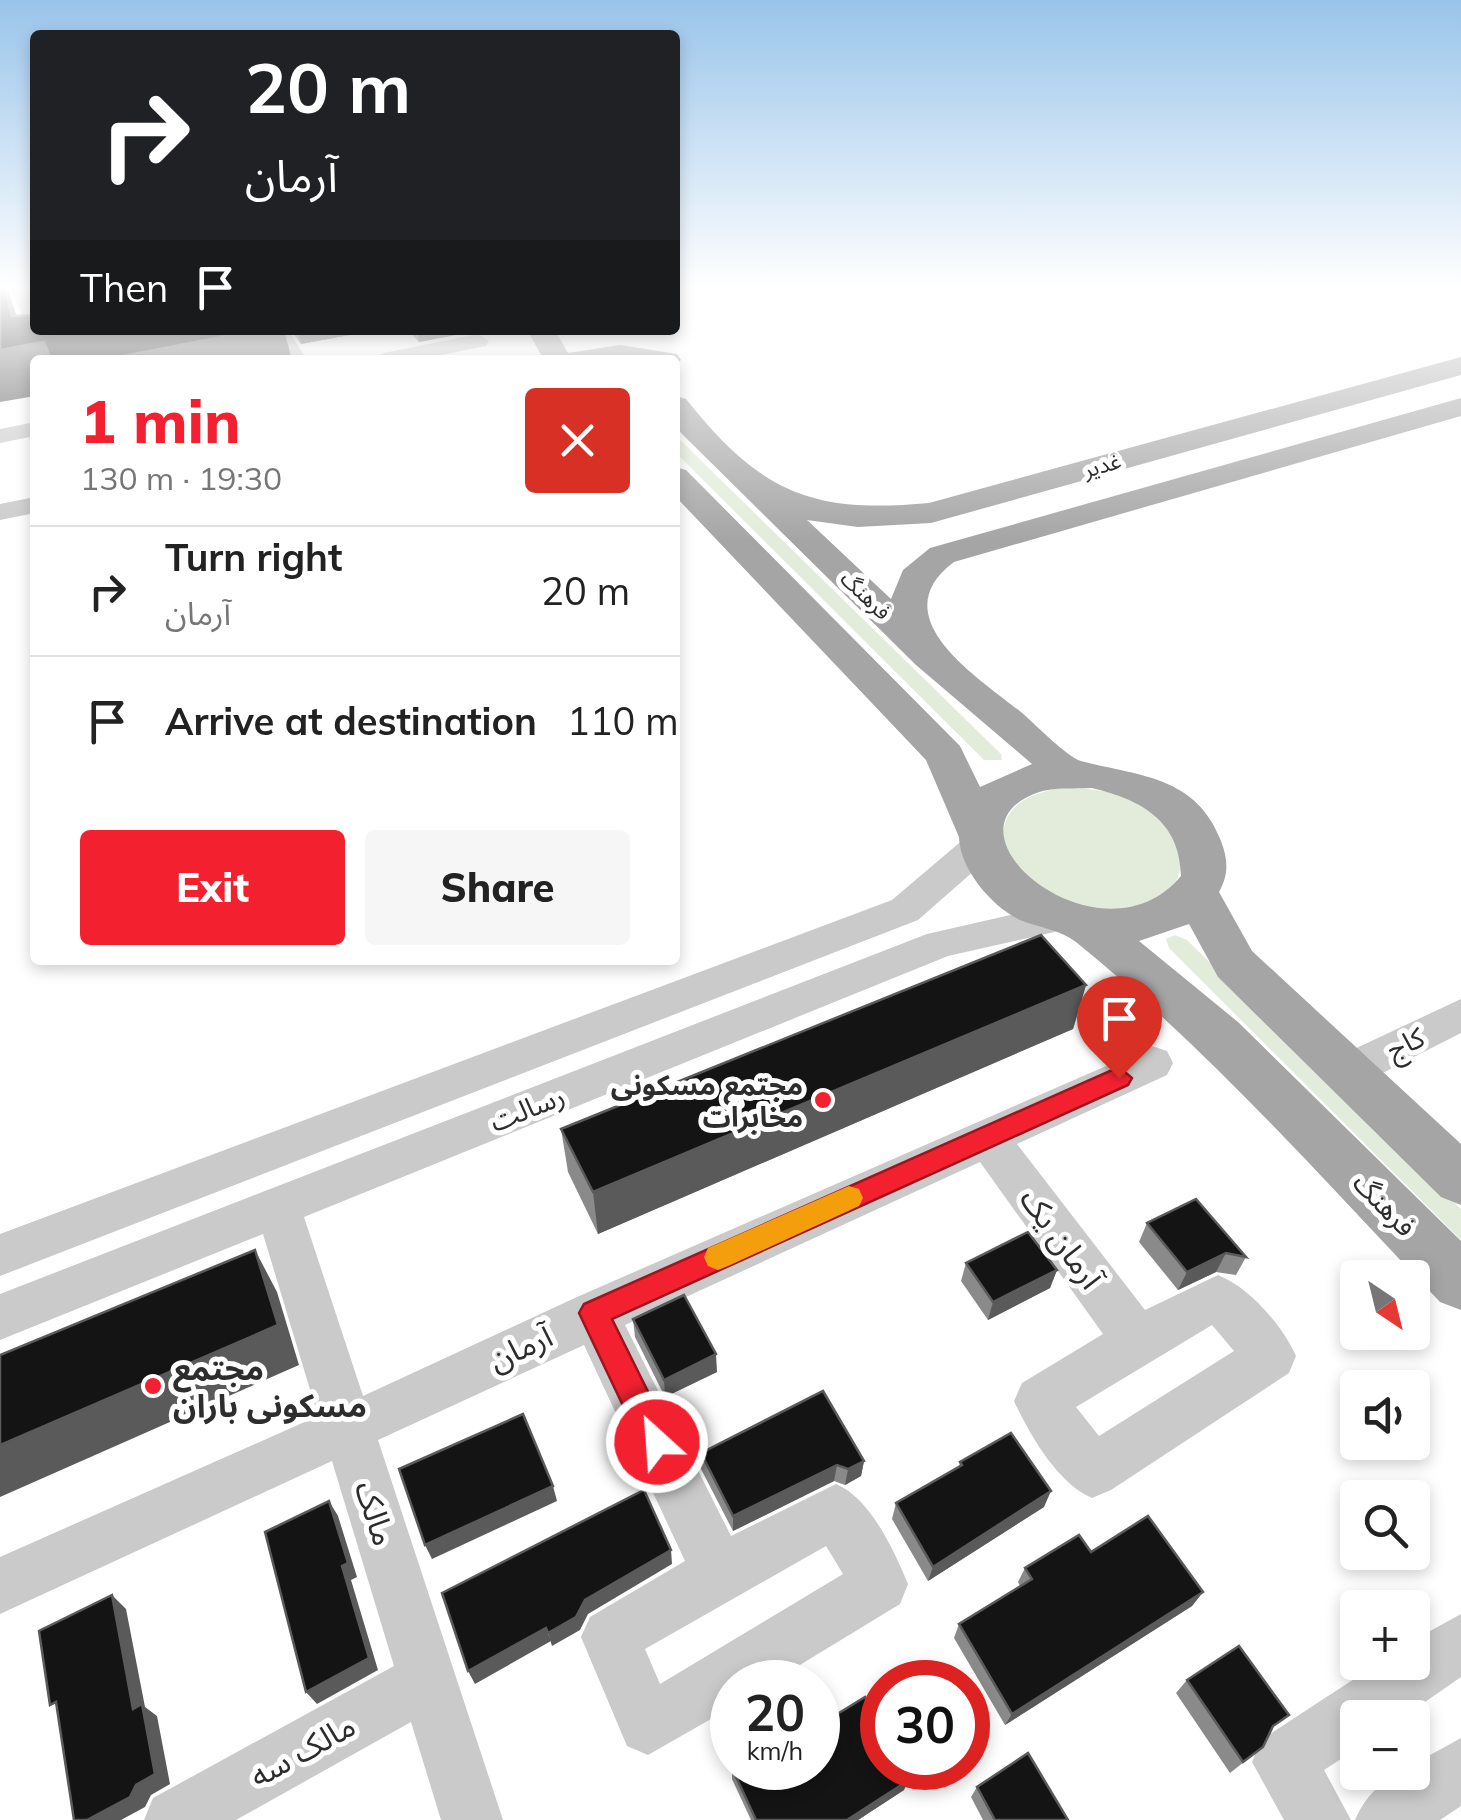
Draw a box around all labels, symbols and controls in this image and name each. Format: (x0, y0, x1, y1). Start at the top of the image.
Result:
text: 20 m (245, 43, 411, 131)
icon: right (80, 70, 210, 200)
text: آرمان (245, 147, 338, 203)
icon: arrive (188, 260, 243, 315)
text: Then (80, 264, 168, 312)
text: 1 min (80, 383, 241, 458)
button: close (525, 388, 630, 493)
street label: غدیر (1079, 446, 1124, 484)
text: 130 m · 19:30 (80, 458, 282, 498)
text: Turn right (165, 533, 342, 581)
icon: right (80, 564, 135, 619)
street label: فرهنگ (835, 564, 897, 626)
text: 20 m (541, 567, 630, 615)
text: آرمان (165, 593, 231, 633)
icon: arrive (80, 694, 135, 749)
text: Arrive at destination (165, 697, 537, 745)
text: 110 m (567, 697, 679, 745)
button: Exit (80, 830, 345, 945)
button: Share (365, 830, 630, 945)
pin (1077, 976, 1162, 1079)
icon: arrive (1092, 991, 1147, 1046)
street label: کاج (1380, 1019, 1432, 1071)
place label: مجتمع مسکونی مخابرات (611, 1067, 803, 1134)
street label: رسالت (485, 1077, 569, 1139)
marker: مجتمع مسکونی مخابرات (812, 1089, 834, 1111)
street label: فرهنگ (1346, 1165, 1424, 1243)
street label: آرمان یک (1012, 1180, 1113, 1298)
north arrow (1340, 1260, 1430, 1350)
map controls (1340, 1260, 1430, 1790)
street label: آرمان (482, 1314, 560, 1379)
place label: مجتمع مسکونی باران (173, 1348, 367, 1425)
button: sound (1340, 1370, 1430, 1460)
marker: مجتمع مسکونی باران (142, 1375, 164, 1397)
position arrow (605, 1390, 709, 1494)
street label: مالک (347, 1476, 405, 1550)
button: search (1340, 1480, 1430, 1570)
button: + (1340, 1590, 1430, 1680)
speed limit sign: 30 (860, 1660, 990, 1790)
text: 20 (745, 1681, 805, 1744)
button: − (1340, 1700, 1430, 1790)
street label: مالک سه (242, 1705, 362, 1795)
text: km/h (747, 1735, 803, 1766)

